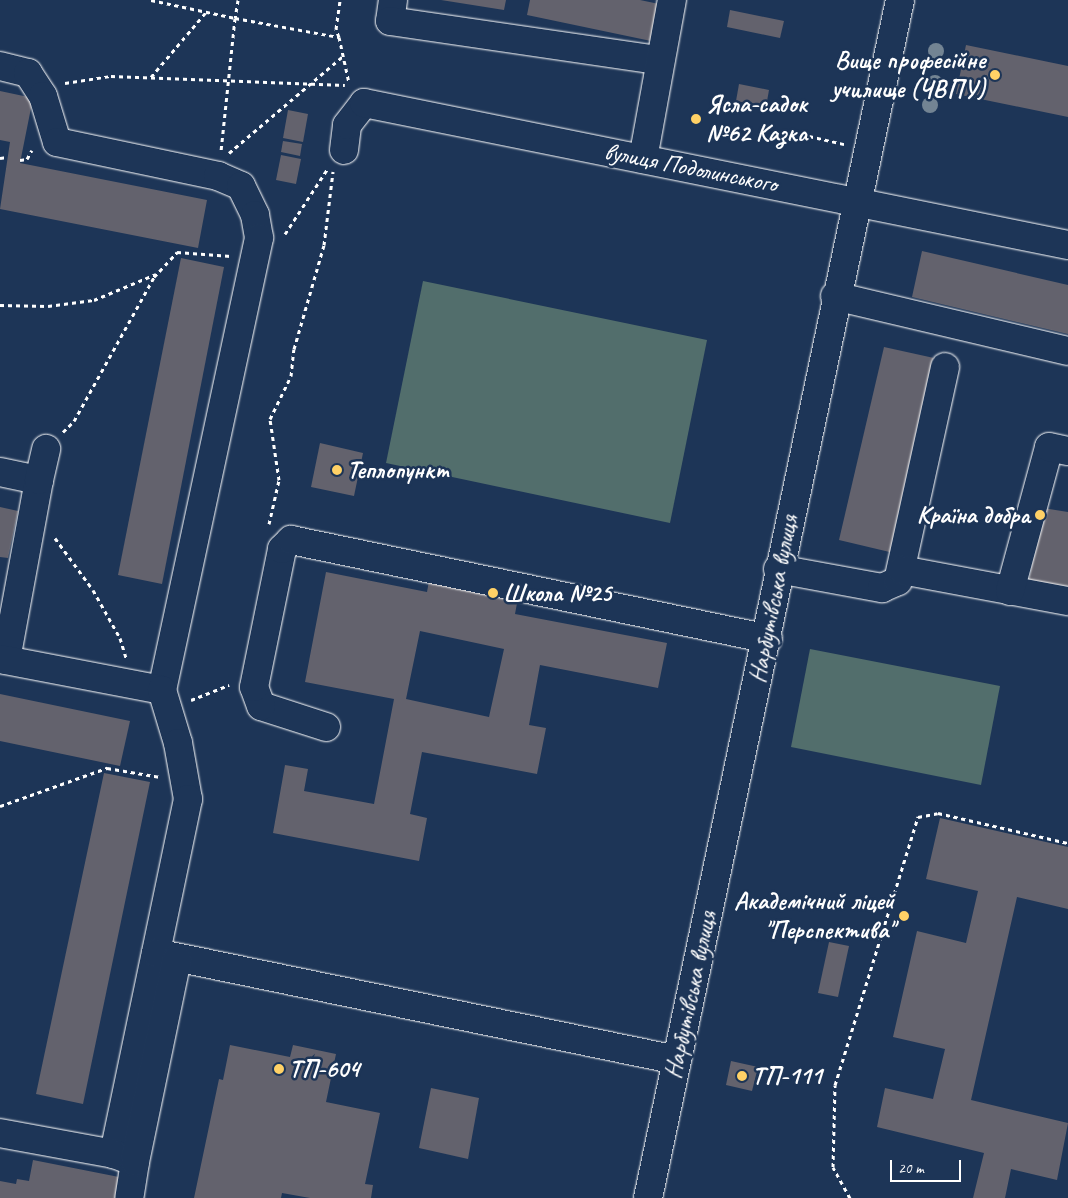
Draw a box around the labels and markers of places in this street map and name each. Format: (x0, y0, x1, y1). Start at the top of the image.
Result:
place label: Вище професійне училище (ЧВПУ) (832, 46, 985, 105)
marker: Вище професійне училище (ЧВПУ) (989, 69, 1001, 81)
place label: Ясла-садок №62 Казка (706, 90, 808, 149)
marker: Ясла-садок №62 Казка (690, 113, 702, 125)
place label: Теплопункт (347, 455, 449, 485)
marker: Теплопункт (331, 464, 343, 476)
place label: Країна добра (916, 500, 1030, 530)
marker: Країна добра (1034, 509, 1046, 521)
place label: Школа №25 (503, 578, 611, 608)
marker: Школа №25 (487, 587, 499, 599)
place label: Академічний ліцей "Перспектива" (734, 887, 894, 946)
marker: Академічний ліцей "Перспектива" (898, 910, 910, 922)
place label: ТП-604 (289, 1054, 359, 1084)
place label: ТП-111 (752, 1061, 822, 1091)
marker: ТП-604 (273, 1063, 285, 1075)
marker: ТП-111 (736, 1070, 748, 1082)

